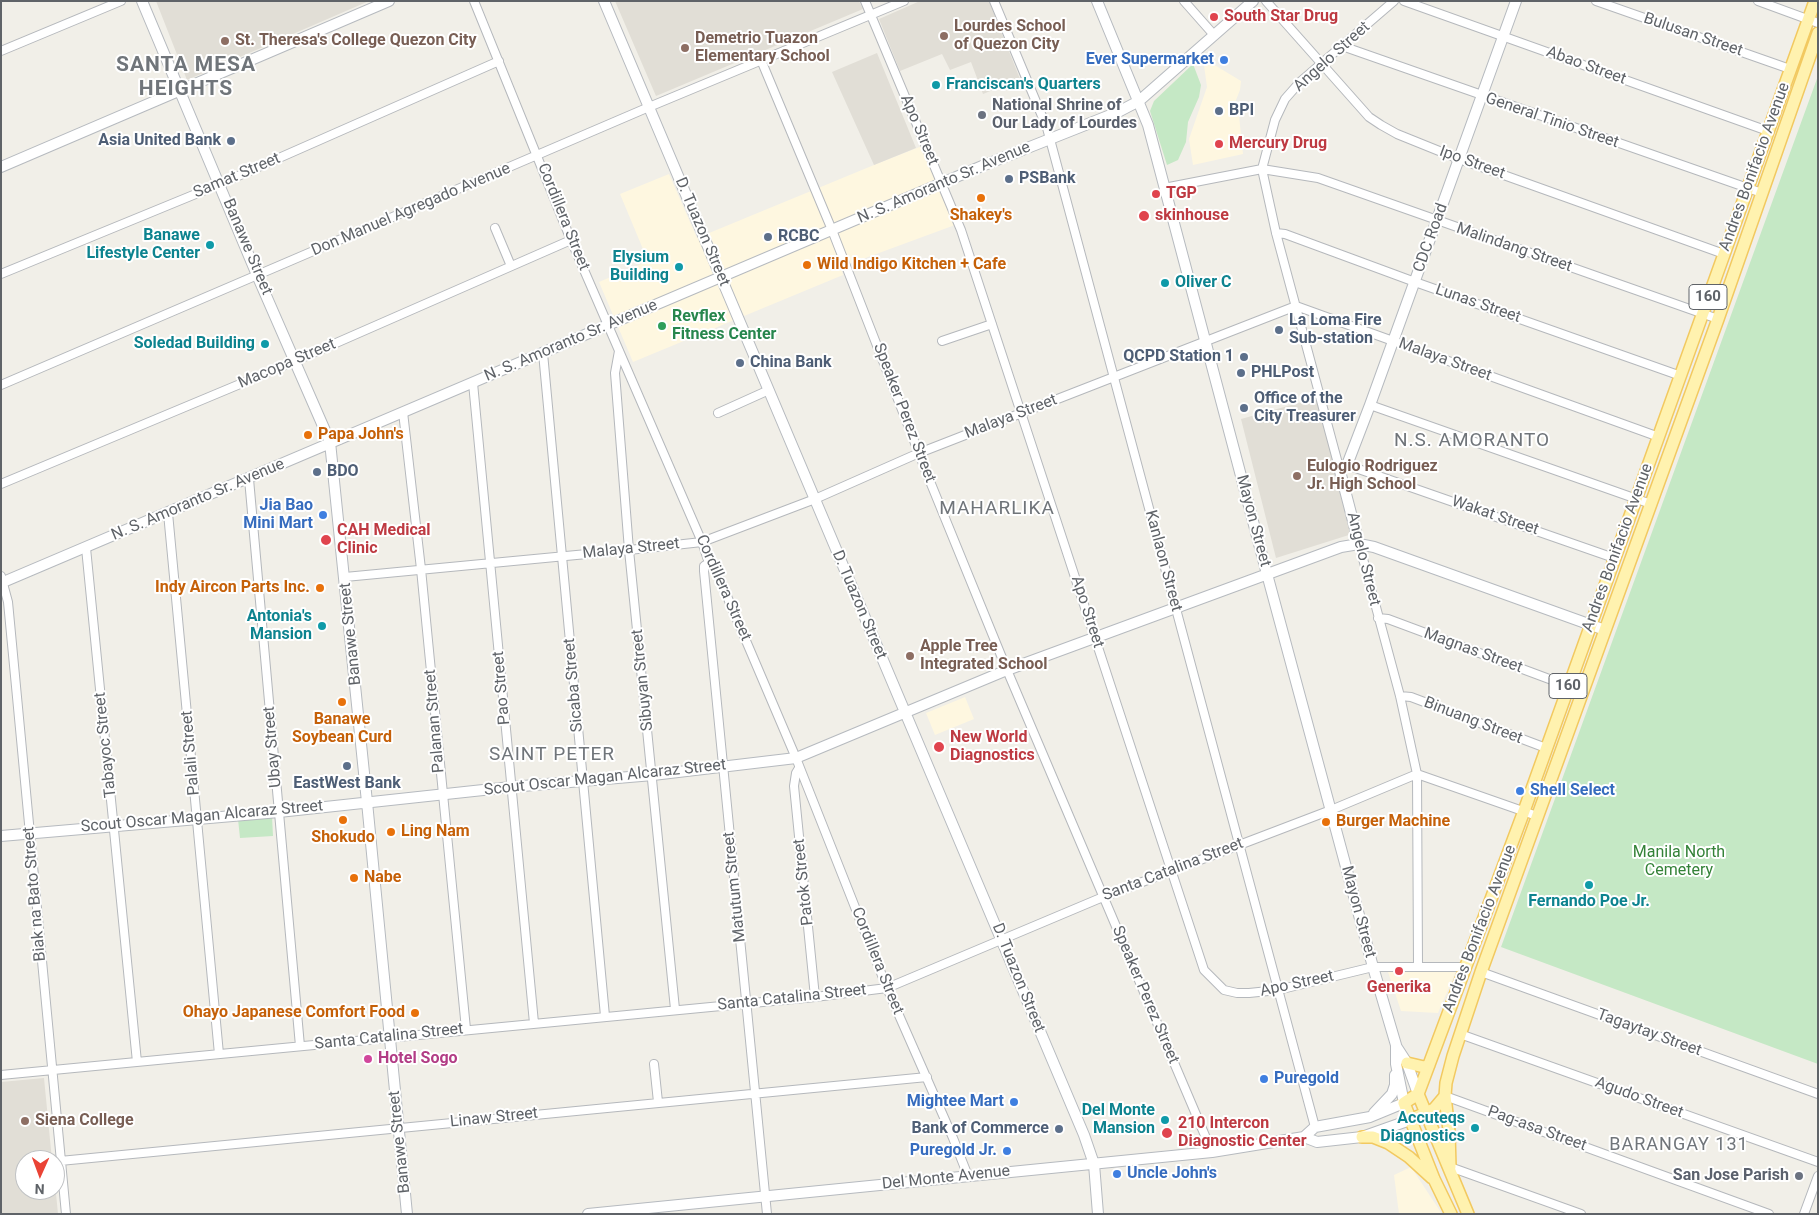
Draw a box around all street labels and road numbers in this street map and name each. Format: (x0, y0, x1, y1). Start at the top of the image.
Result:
street label: Bulusan Street (1641, 9, 1745, 61)
street label: Angelo Street (1290, 18, 1374, 96)
street label: Abao Street (1544, 43, 1628, 89)
street label: Andres Bonifacio Avenue (1716, 80, 1794, 254)
street label: General Tinio Street (1483, 89, 1621, 153)
street label: Apo Street (896, 92, 942, 168)
street label: N. S. Amoranto Sr. Avenue (855, 138, 1033, 228)
street label: Ipo Street (1436, 142, 1508, 184)
street label: Samat Street (191, 149, 283, 203)
street label: Don Manuel Agregado Avenue (309, 159, 513, 261)
street label: Cordillera Street (533, 161, 593, 273)
street label: D. Tuazon Street (670, 175, 734, 289)
street label: Banawe Street (218, 196, 276, 298)
street label: CDC Road (1410, 201, 1452, 275)
street label: Malindang Street (1454, 219, 1574, 277)
street label: Lunas Street (1433, 280, 1523, 328)
road number: 160 (1689, 284, 1727, 310)
street label: N. S. Amoranto Sr. Avenue (482, 296, 660, 386)
street label: Malaya Street (1396, 334, 1494, 386)
street label: Macopa Street (235, 335, 339, 393)
street label: Speaker Perez Street (869, 341, 939, 485)
street label: Malaya Street (962, 391, 1060, 443)
street label: N. S. Amoranto Sr. Avenue (109, 455, 287, 545)
street label: Andres Bonifacio Avenue (1579, 461, 1657, 635)
street label: Mayon Street (1232, 473, 1274, 569)
street label: Wakat Street (1449, 492, 1541, 540)
street label: Kanlaon Street (1140, 508, 1186, 614)
street label: Angelo Street (1342, 510, 1384, 608)
street label: Cordillera Street (691, 532, 755, 644)
street label: Malaya Street (582, 534, 680, 564)
street label: D. Tuazon Street (827, 548, 891, 662)
street label: Apo Street (1066, 573, 1108, 651)
street label: Banawe Street (336, 582, 366, 686)
street label: Magnas Street (1421, 624, 1525, 678)
street label: Sibuyan Street (628, 628, 658, 732)
street label: Sicaba Street (560, 637, 588, 733)
street label: Pao Street (489, 650, 515, 726)
street label: Palanan Street (421, 668, 449, 774)
road number: 160 (1549, 674, 1587, 698)
street label: Tabayoc Street (91, 691, 121, 799)
street label: Binuang Street (1421, 693, 1525, 749)
street label: Ubay Street (260, 705, 286, 789)
street label: Palali Street (178, 710, 204, 796)
street label: Scout Oscar Magan Alcaraz Street (483, 756, 727, 800)
street label: Scout Oscar Magan Alcaraz Street (80, 797, 324, 837)
street label: Biak na Bato Street (20, 826, 50, 962)
street label: Matutum Street (720, 831, 750, 943)
street label: Santa Catalina Street (1100, 834, 1246, 906)
street label: Patok Street (790, 838, 818, 926)
street label: Andres Bonifacio Avenue (1439, 842, 1521, 1016)
street label: Mayon Street (1337, 864, 1379, 960)
street label: Cordillera Street (847, 905, 907, 1017)
street label: D. Tuazon Street (987, 921, 1049, 1035)
street label: Speaker Perez Street (1107, 923, 1183, 1067)
street label: Apo Street (1258, 967, 1336, 1001)
street label: Santa Catalina Street (717, 981, 867, 1015)
street label: Tagaytay Street (1594, 1005, 1704, 1061)
street label: Santa Catalina Street (314, 1020, 464, 1054)
street label: Agudo Street (1592, 1073, 1686, 1123)
street label: Banawe Street (385, 1090, 415, 1194)
street label: Pag-asa Street (1485, 1102, 1589, 1156)
street label: Linaw Street (449, 1104, 539, 1132)
street label: Del Monte Avenue (881, 1162, 1011, 1194)

